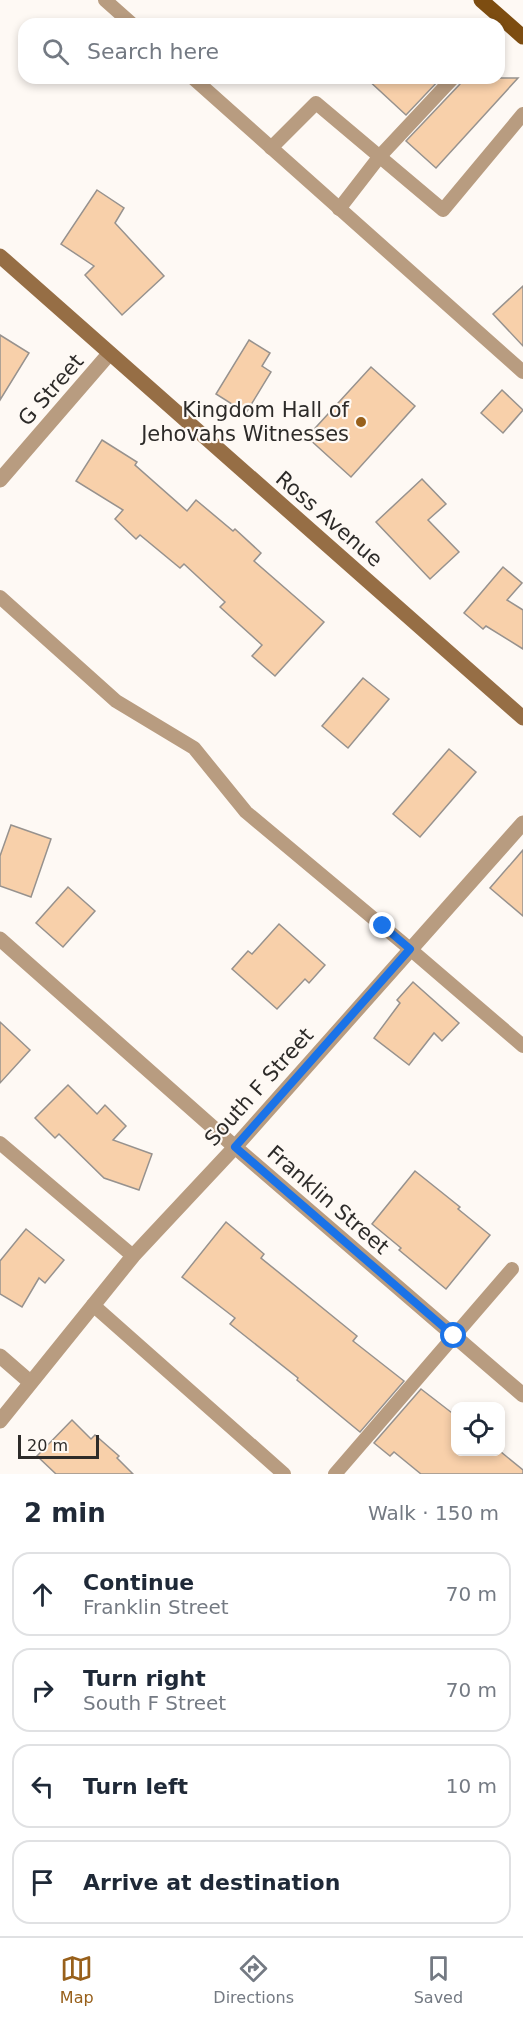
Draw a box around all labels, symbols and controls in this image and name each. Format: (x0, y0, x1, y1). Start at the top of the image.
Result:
search box (18, 18, 505, 84)
icon: search (39, 35, 72, 68)
text: Search here (87, 39, 219, 64)
street label: G Street (13, 349, 89, 431)
place label: Kingdom Hall of Jehovahs Witnesses (139, 398, 350, 446)
marker: Kingdom Hall of Jehovahs Witnesses (354, 415, 368, 429)
street label: Ross Avenue (271, 466, 387, 572)
route end (369, 912, 395, 938)
street label: South F Street (200, 1023, 318, 1151)
street label: Franklin Street (262, 1141, 394, 1259)
route start (440, 1322, 466, 1348)
map controls (451, 1402, 505, 1456)
button: locate (451, 1402, 505, 1456)
scale bar (18, 1432, 99, 1460)
text: 20 m (27, 1436, 68, 1455)
text: 2 min (24, 1498, 106, 1528)
text: Walk · 150 m (368, 1501, 499, 1525)
text: Continue (83, 1570, 194, 1595)
icon: ahead (26, 1578, 59, 1611)
text: 70 m (446, 1582, 497, 1606)
text: Franklin Street (83, 1595, 229, 1619)
text: Turn right (83, 1666, 206, 1691)
icon: right (26, 1674, 59, 1707)
text: 70 m (446, 1678, 497, 1702)
text: South F Street (83, 1691, 226, 1715)
icon: left (26, 1770, 59, 1803)
text: Turn left (83, 1774, 188, 1799)
text: 10 m (446, 1774, 497, 1798)
icon: arrive (26, 1866, 59, 1899)
text: Arrive at destination (83, 1870, 340, 1895)
tab: Map (60, 1952, 94, 2007)
tab: Directions (213, 1952, 294, 2007)
tab: Saved (414, 1952, 463, 2007)

